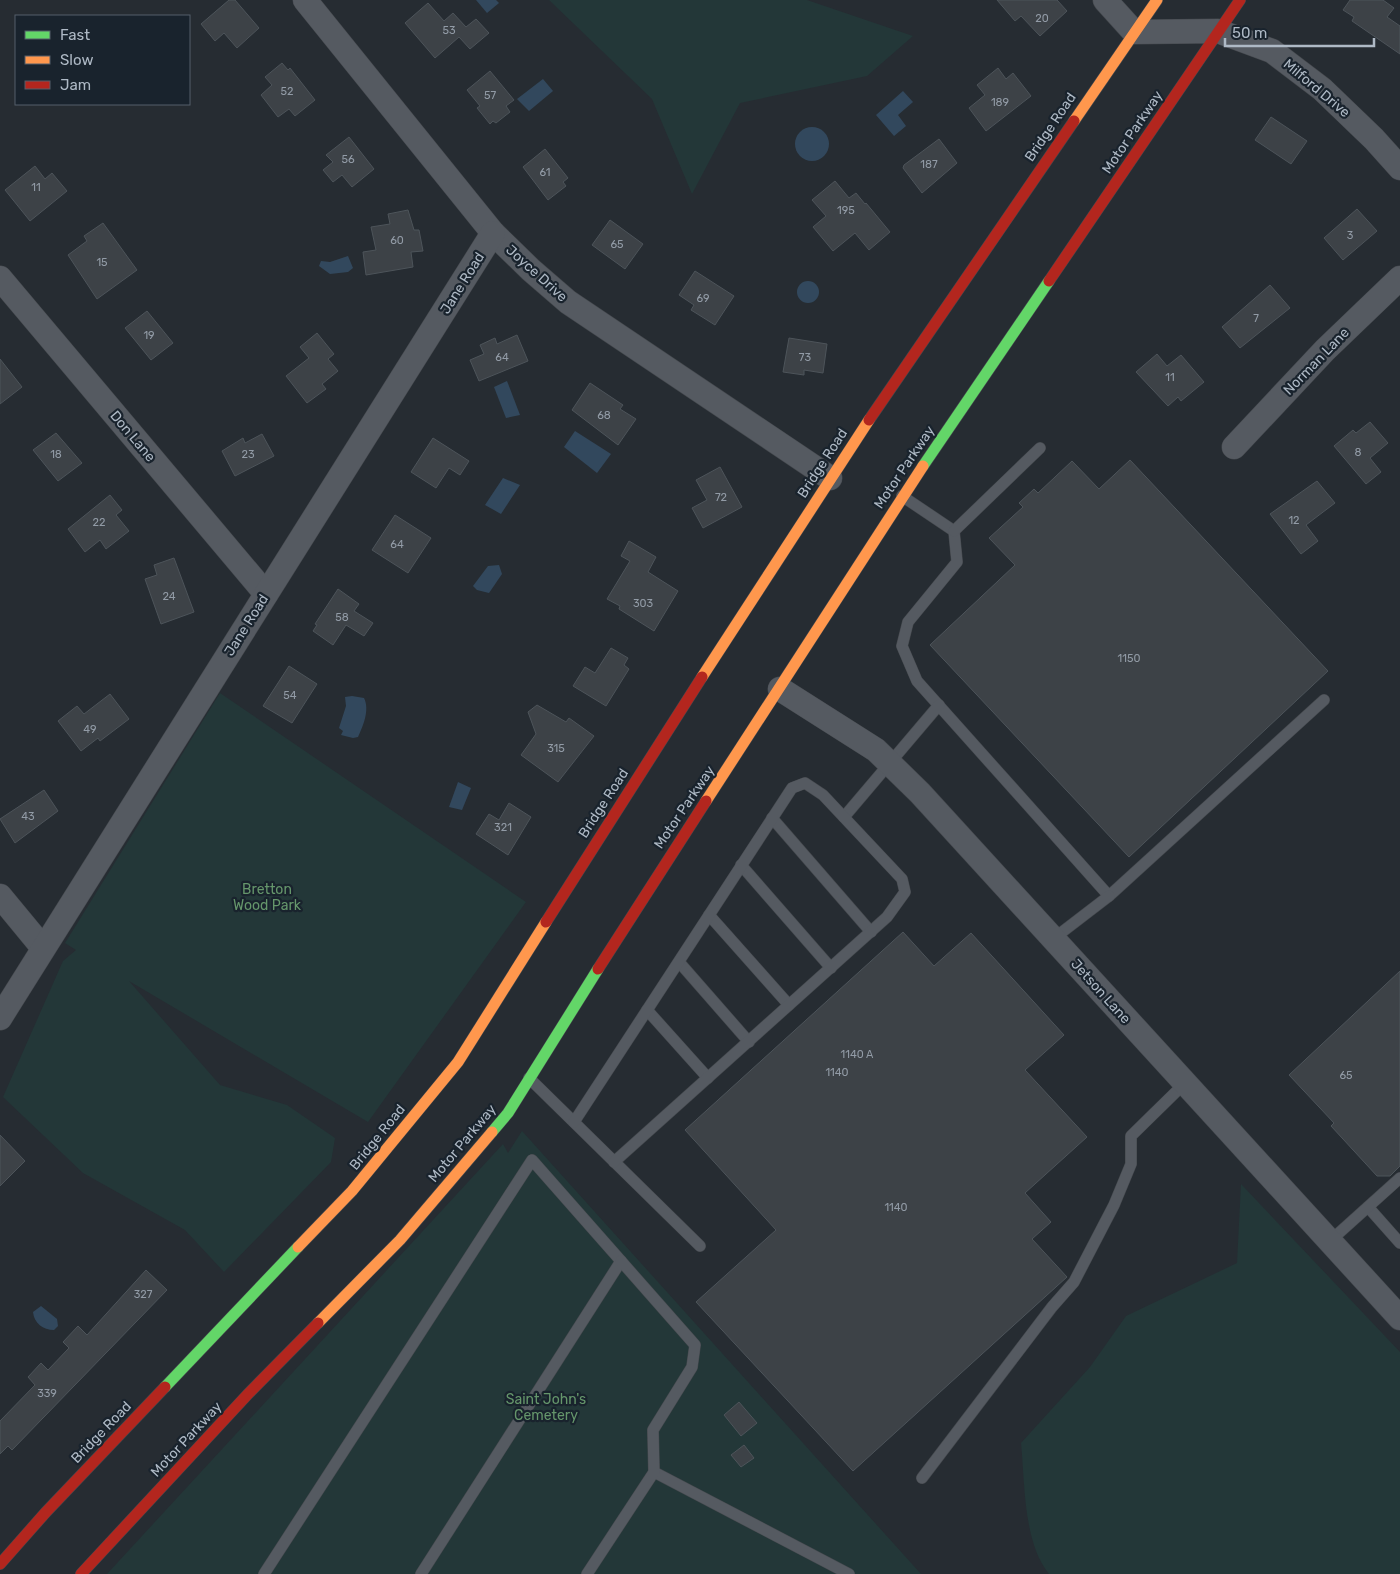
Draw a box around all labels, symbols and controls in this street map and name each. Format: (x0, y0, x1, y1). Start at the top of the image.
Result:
house number: 20 (1035, 12, 1049, 25)
legend (15, 15, 190, 105)
scale bar (1225, 15, 1374, 47)
house number: 53 (442, 24, 456, 37)
text: 50 m (1232, 24, 1267, 42)
text: Fast (60, 26, 90, 44)
text: Slow (60, 51, 93, 69)
street label: Milford Drive (1280, 56, 1354, 121)
text: Jam (60, 76, 91, 94)
house number: 52 (281, 85, 294, 98)
street label: Motor Parkway (1098, 87, 1167, 177)
house number: 57 (484, 89, 496, 102)
street label: Bridge Road (1021, 90, 1080, 165)
house number: 189 (991, 96, 1009, 109)
house number: 56 (341, 153, 355, 166)
house number: 187 (920, 158, 938, 171)
house number: 61 (539, 166, 551, 179)
house number: 11 (31, 181, 41, 194)
house number: 195 (837, 204, 855, 217)
house number: 3 (1347, 229, 1354, 242)
house number: 60 (390, 234, 404, 247)
house number: 65 (610, 238, 624, 251)
street label: Joyce Drive (502, 241, 571, 305)
street label: Jane Road (437, 249, 488, 317)
house number: 15 (96, 256, 108, 269)
house number: 69 (696, 292, 710, 305)
house number: 7 (1253, 312, 1259, 325)
street label: Norman Lane (1280, 324, 1353, 399)
house number: 19 (143, 329, 155, 342)
house number: 64 (495, 351, 509, 364)
house number: 73 (799, 351, 812, 364)
house number: 11 (1165, 371, 1175, 384)
street label: Don Lane (106, 407, 159, 465)
house number: 68 (597, 409, 611, 422)
street label: Motor Parkway (870, 422, 939, 512)
street label: Bridge Road (794, 425, 851, 501)
house number: 8 (1355, 446, 1362, 459)
house number: 18 (50, 448, 62, 461)
house number: 23 (241, 448, 255, 461)
house number: 72 (715, 491, 727, 504)
house number: 12 (1288, 514, 1300, 527)
house number: 22 (93, 516, 105, 529)
house number: 64 (390, 538, 404, 551)
house number: 24 (162, 590, 176, 603)
street label: Jane Road (221, 591, 272, 659)
house number: 303 (633, 597, 653, 610)
house number: 58 (335, 611, 349, 624)
house number: 1150 (1118, 652, 1140, 665)
house number: 54 (283, 689, 297, 702)
house number: 49 (83, 723, 97, 736)
house number: 315 (547, 742, 565, 755)
street label: Motor Parkway (650, 762, 719, 852)
street label: Bridge Road (575, 765, 632, 841)
house number: 43 (21, 810, 35, 823)
house number: 321 (494, 821, 512, 834)
park label: Bretton Wood Park (233, 881, 302, 914)
street label: Jetson Lane (1067, 955, 1134, 1027)
house number: 1140 A (840, 1048, 874, 1061)
house number: 1140 (825, 1066, 849, 1079)
house number: 65 (1339, 1069, 1353, 1082)
street label: Bridge Road (346, 1101, 409, 1173)
street label: Motor Parkway (425, 1101, 500, 1186)
house number: 1140 (884, 1201, 908, 1214)
house number: 327 (134, 1288, 153, 1301)
house number: 339 (37, 1387, 57, 1400)
park label: Saint John's Cemetery (506, 1391, 586, 1424)
street label: Bridge Road (68, 1398, 135, 1467)
street label: Motor Parkway (147, 1398, 226, 1480)

